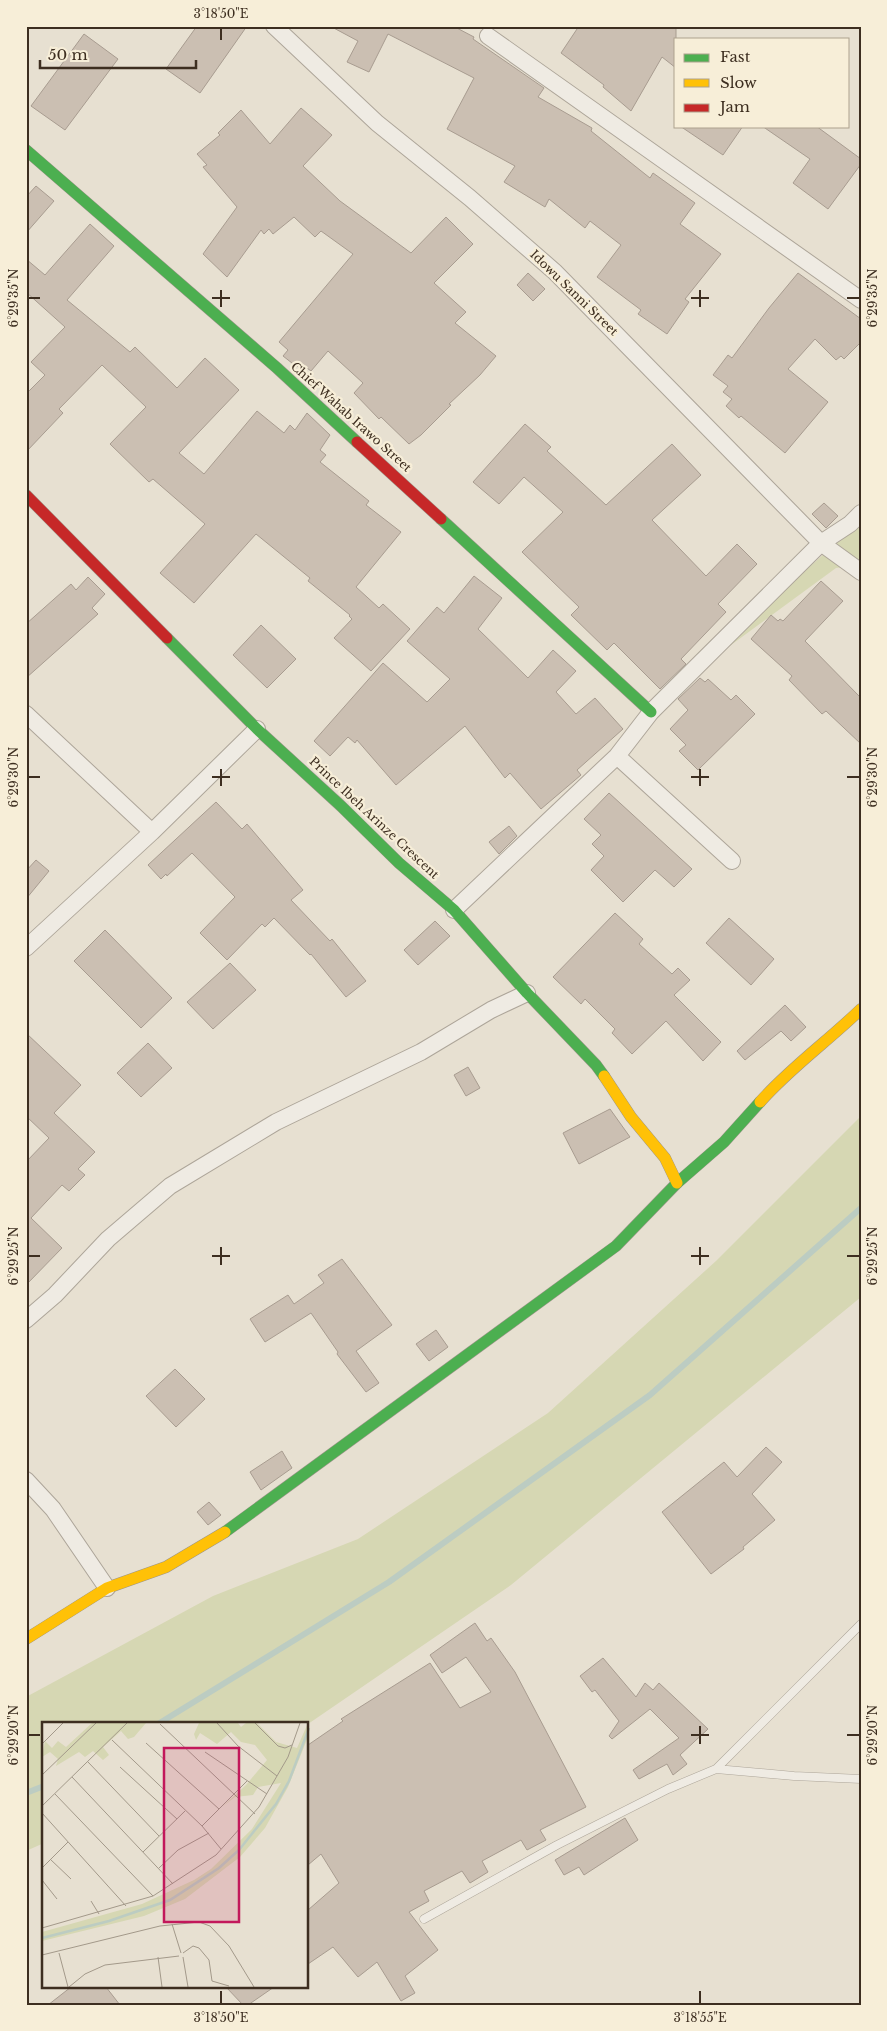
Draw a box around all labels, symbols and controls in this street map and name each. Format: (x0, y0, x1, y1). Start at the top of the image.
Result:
text: 3°18'50"E (194, 6, 249, 21)
scale bar (40, 38, 196, 70)
legend (674, 38, 850, 128)
text: 50 m (48, 45, 88, 64)
text: Fast (720, 47, 751, 66)
text: Slow (720, 73, 757, 92)
text: Jam (718, 97, 750, 116)
street label: Idowu Sanni Street (527, 247, 622, 339)
text: 6°29'35"N (6, 268, 21, 328)
text: 6°29'35"N (865, 268, 880, 328)
street label: Chief Wahab Irawo Street (288, 358, 415, 475)
text: 6°29'30"N (6, 746, 21, 807)
text: 6°29'30"N (865, 746, 880, 807)
street label: Prince Ibeh Arinze Crescent (306, 753, 443, 882)
text: 6°29'25"N (6, 1226, 21, 1286)
text: 6°29'25"N (865, 1226, 880, 1286)
text: 6°29'20"N (6, 1704, 21, 1765)
text: 6°29'20"N (865, 1704, 880, 1765)
inset map (42, 1722, 309, 1988)
text: 3°18'50"E (194, 2010, 249, 2025)
text: 3°18'55"E (673, 2010, 727, 2025)

